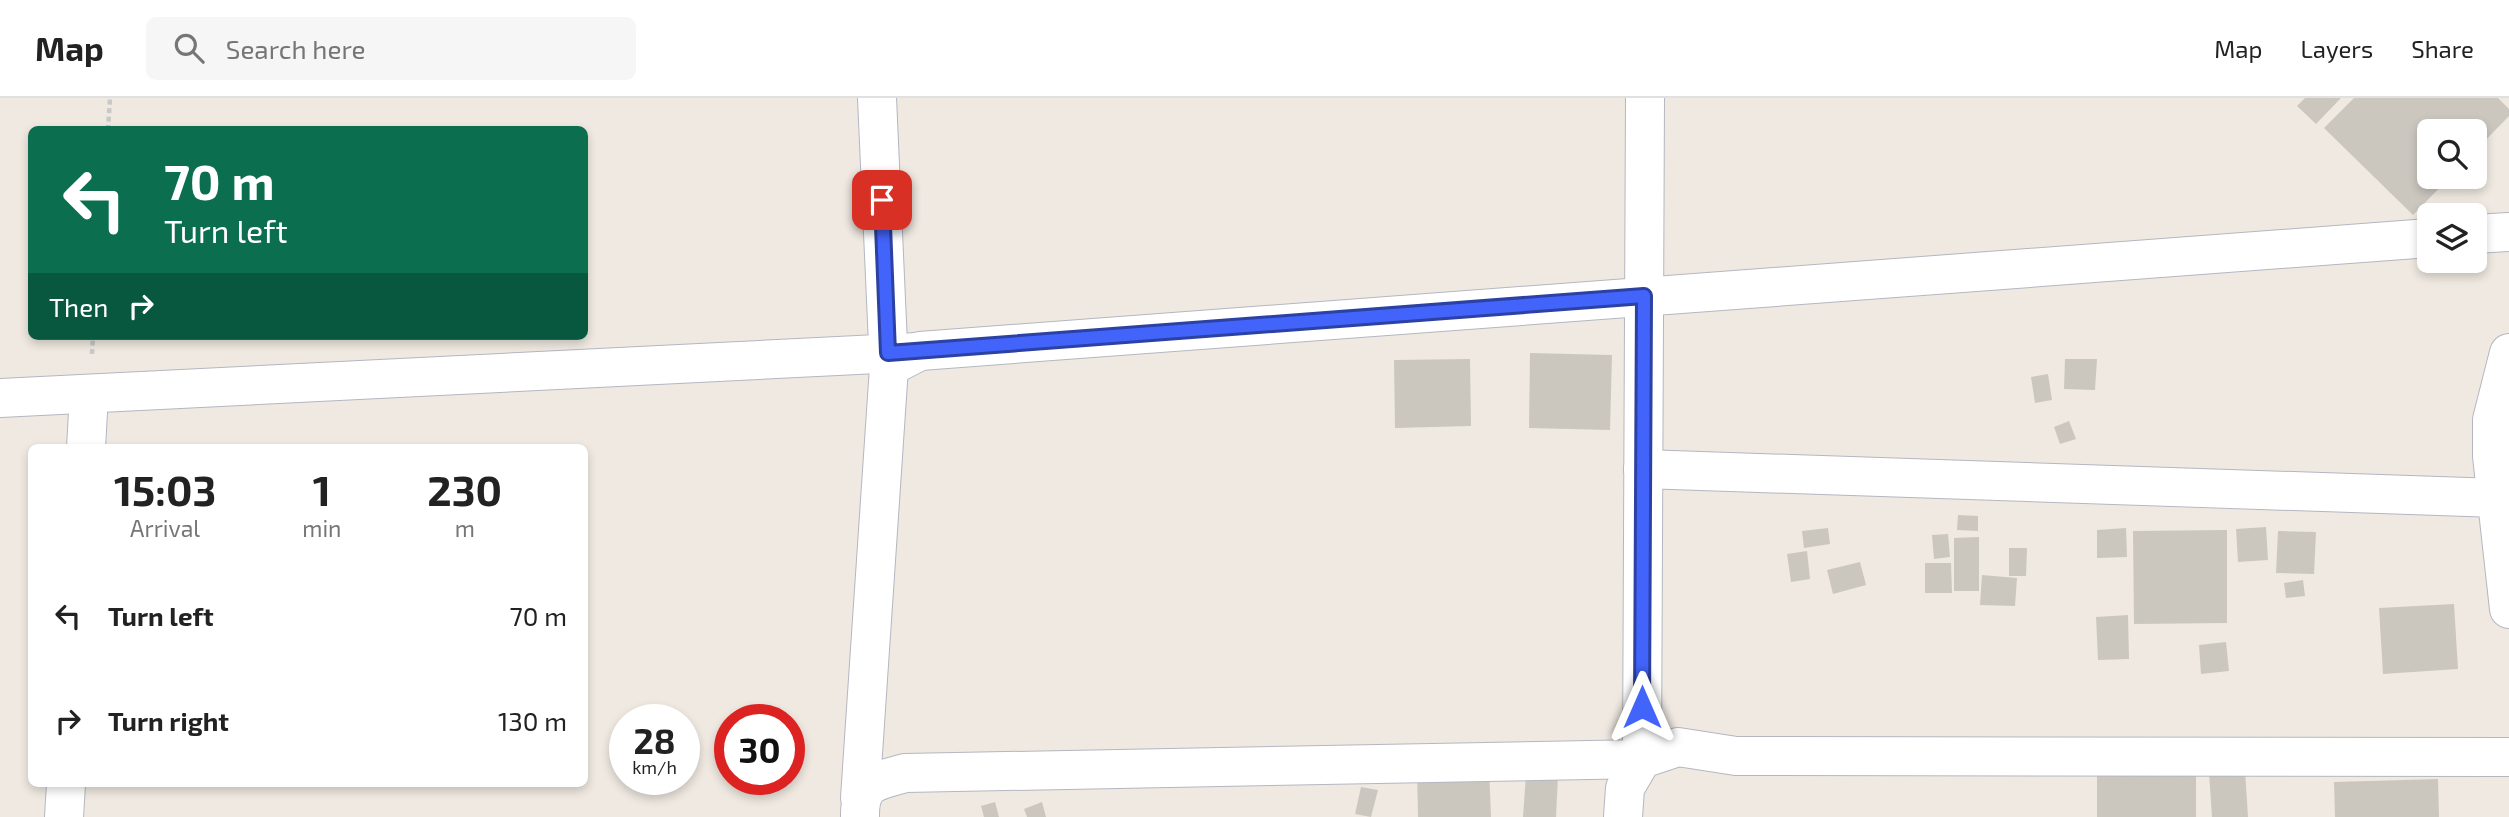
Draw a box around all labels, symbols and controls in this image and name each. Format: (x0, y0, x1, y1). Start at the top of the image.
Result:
search box (146, 17, 636, 80)
text: Map (35, 28, 104, 68)
icon: search (170, 29, 208, 67)
text: Search here (226, 33, 365, 64)
text: Map (2214, 34, 2262, 63)
text: Layers (2300, 34, 2373, 63)
text: Share (2411, 34, 2474, 63)
map controls (2417, 119, 2487, 273)
button: search (2417, 119, 2487, 189)
text: 70 m (164, 151, 275, 210)
icon: left (49, 154, 140, 245)
pin (852, 170, 912, 230)
icon: arrive (863, 181, 901, 219)
button: layers (2417, 203, 2487, 273)
text: Turn left (164, 211, 288, 249)
icon: right (122, 287, 160, 325)
text: Then (49, 291, 108, 322)
text: 15:03 (114, 464, 216, 514)
text: 1 (313, 464, 331, 514)
text: 230 (427, 464, 502, 514)
text: Arrival (130, 514, 200, 542)
text: min (302, 514, 341, 542)
text: m (455, 514, 475, 542)
icon: left (49, 597, 87, 635)
text: Turn left (108, 600, 214, 631)
text: 70 m (509, 600, 567, 631)
position arrow (1605, 670, 1679, 744)
icon: right (49, 702, 87, 740)
speed limit sign: 30 (714, 704, 805, 795)
text: Turn right (108, 705, 229, 736)
text: 130 m (498, 705, 567, 736)
text: 28 (633, 719, 676, 761)
text: km/h (632, 756, 677, 778)

